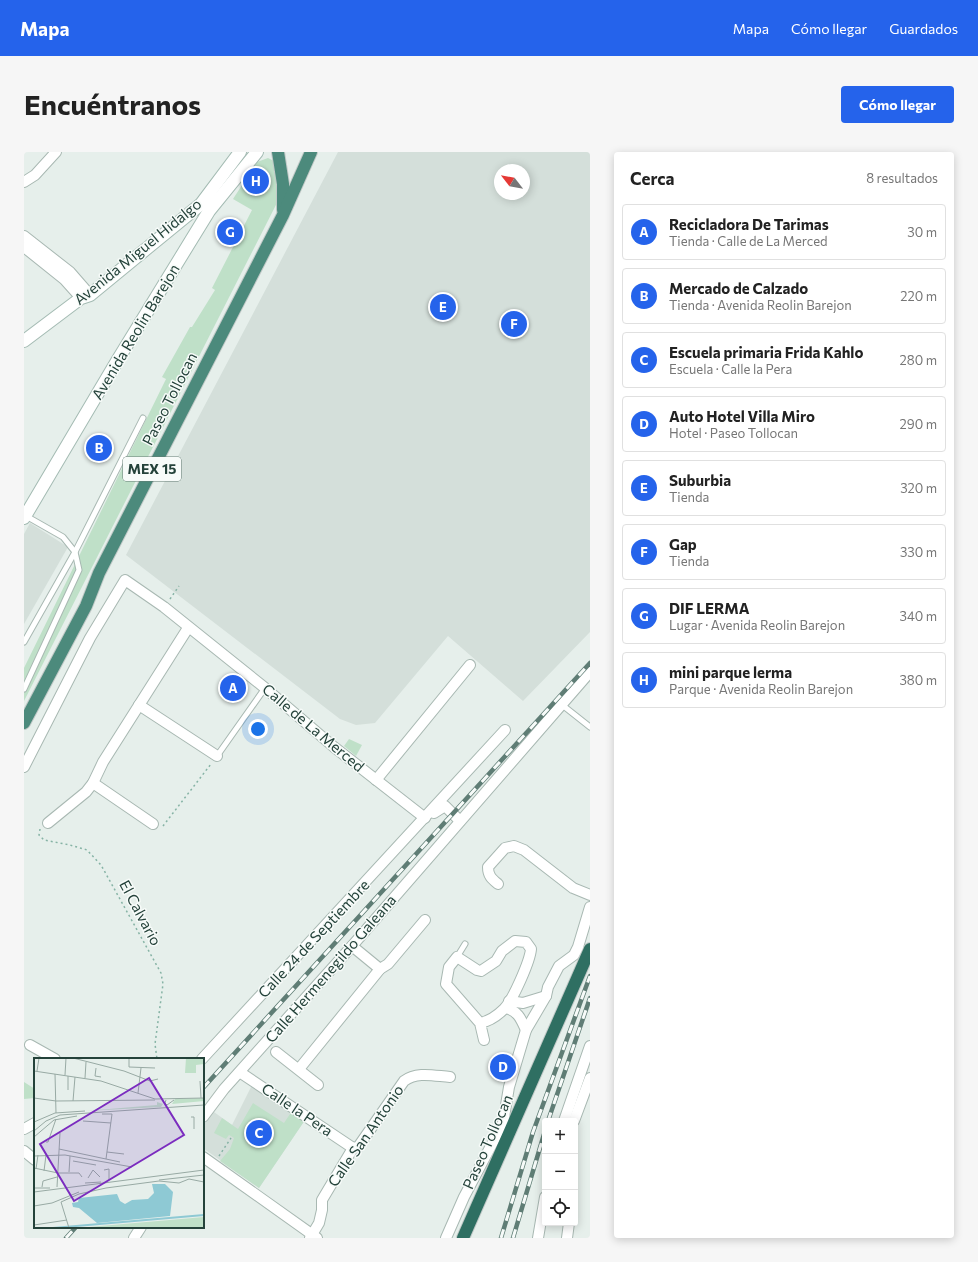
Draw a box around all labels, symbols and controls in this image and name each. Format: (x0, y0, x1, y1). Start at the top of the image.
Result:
text: Mapa (20, 17, 69, 40)
text: Mapa (733, 20, 769, 37)
text: Cómo llegar (791, 20, 867, 37)
text: Guardados (889, 20, 958, 37)
button: Cómo llegar (841, 86, 954, 123)
text: Encuéntranos (24, 87, 201, 121)
north arrow (494, 164, 530, 200)
pin: H (243, 166, 269, 196)
text: Cerca (630, 168, 675, 189)
text: 8 resultados (866, 170, 938, 186)
street label: Avenida Miguel Hidalgo (70, 194, 205, 308)
text: Recicladora De Tarimas (669, 215, 829, 233)
pin: G (217, 217, 243, 247)
text: A (639, 224, 649, 240)
text: 30 m (907, 224, 937, 240)
text: Tienda · Calle de La Merced (669, 233, 828, 249)
street label: Avenida Reolin Barejon (87, 260, 183, 403)
text: Mercado de Calzado (669, 279, 808, 297)
text: B (640, 288, 648, 304)
text: 220 m (900, 288, 937, 304)
pin: E (430, 292, 456, 322)
text: Tienda · Avenida Reolin Barejon (669, 297, 852, 313)
pin: F (501, 309, 527, 339)
text: Escuela primaria Frida Kahlo (669, 343, 863, 361)
street label: Paseo Tollocan (138, 349, 200, 448)
text: C (640, 352, 648, 368)
text: 280 m (900, 352, 937, 368)
text: Escuela · Calle la Pera (669, 361, 792, 377)
text: Auto Hotel Villa Miro (669, 407, 815, 425)
text: D (639, 416, 649, 432)
text: 290 m (900, 416, 937, 432)
text: Hotel · Paseo Tollocan (669, 425, 798, 441)
pin: B (86, 433, 112, 463)
road number: MEX 15 (123, 457, 181, 481)
text: Suburbia (669, 471, 731, 489)
text: E (640, 480, 648, 496)
text: 320 m (900, 480, 937, 496)
text: Tienda (669, 489, 709, 505)
text: Gap (669, 535, 697, 553)
text: F (640, 544, 648, 560)
text: 330 m (900, 544, 937, 560)
text: Tienda (669, 553, 709, 569)
text: DIF LERMA (669, 599, 750, 617)
text: G (639, 608, 649, 624)
text: 340 m (899, 608, 937, 624)
text: Lugar · Avenida Reolin Barejon (669, 617, 845, 633)
text: mini parque lerma (669, 663, 792, 681)
text: H (639, 672, 649, 688)
text: 380 m (899, 672, 937, 688)
pin: A (220, 673, 246, 703)
street label: Calle de La Merced (259, 679, 368, 775)
text: Parque · Avenida Reolin Barejon (669, 681, 853, 697)
your location (248, 719, 268, 739)
street label: Calle 24 de Septiembre (254, 875, 373, 1001)
street label: El Calvario (116, 877, 166, 948)
street label: Calle Hermenegildo Galeana (261, 891, 399, 1046)
pin: D (490, 1052, 516, 1082)
inset map (34, 1058, 204, 1228)
street label: Calle la Pera (258, 1080, 336, 1140)
street label: Calle San Antonio (323, 1081, 407, 1190)
street label: Paseo Tollocan (458, 1091, 516, 1192)
pin: C (246, 1118, 272, 1148)
map controls (542, 1118, 578, 1226)
button: + (542, 1118, 578, 1154)
button: − (542, 1154, 578, 1190)
button: locate (542, 1190, 578, 1226)

